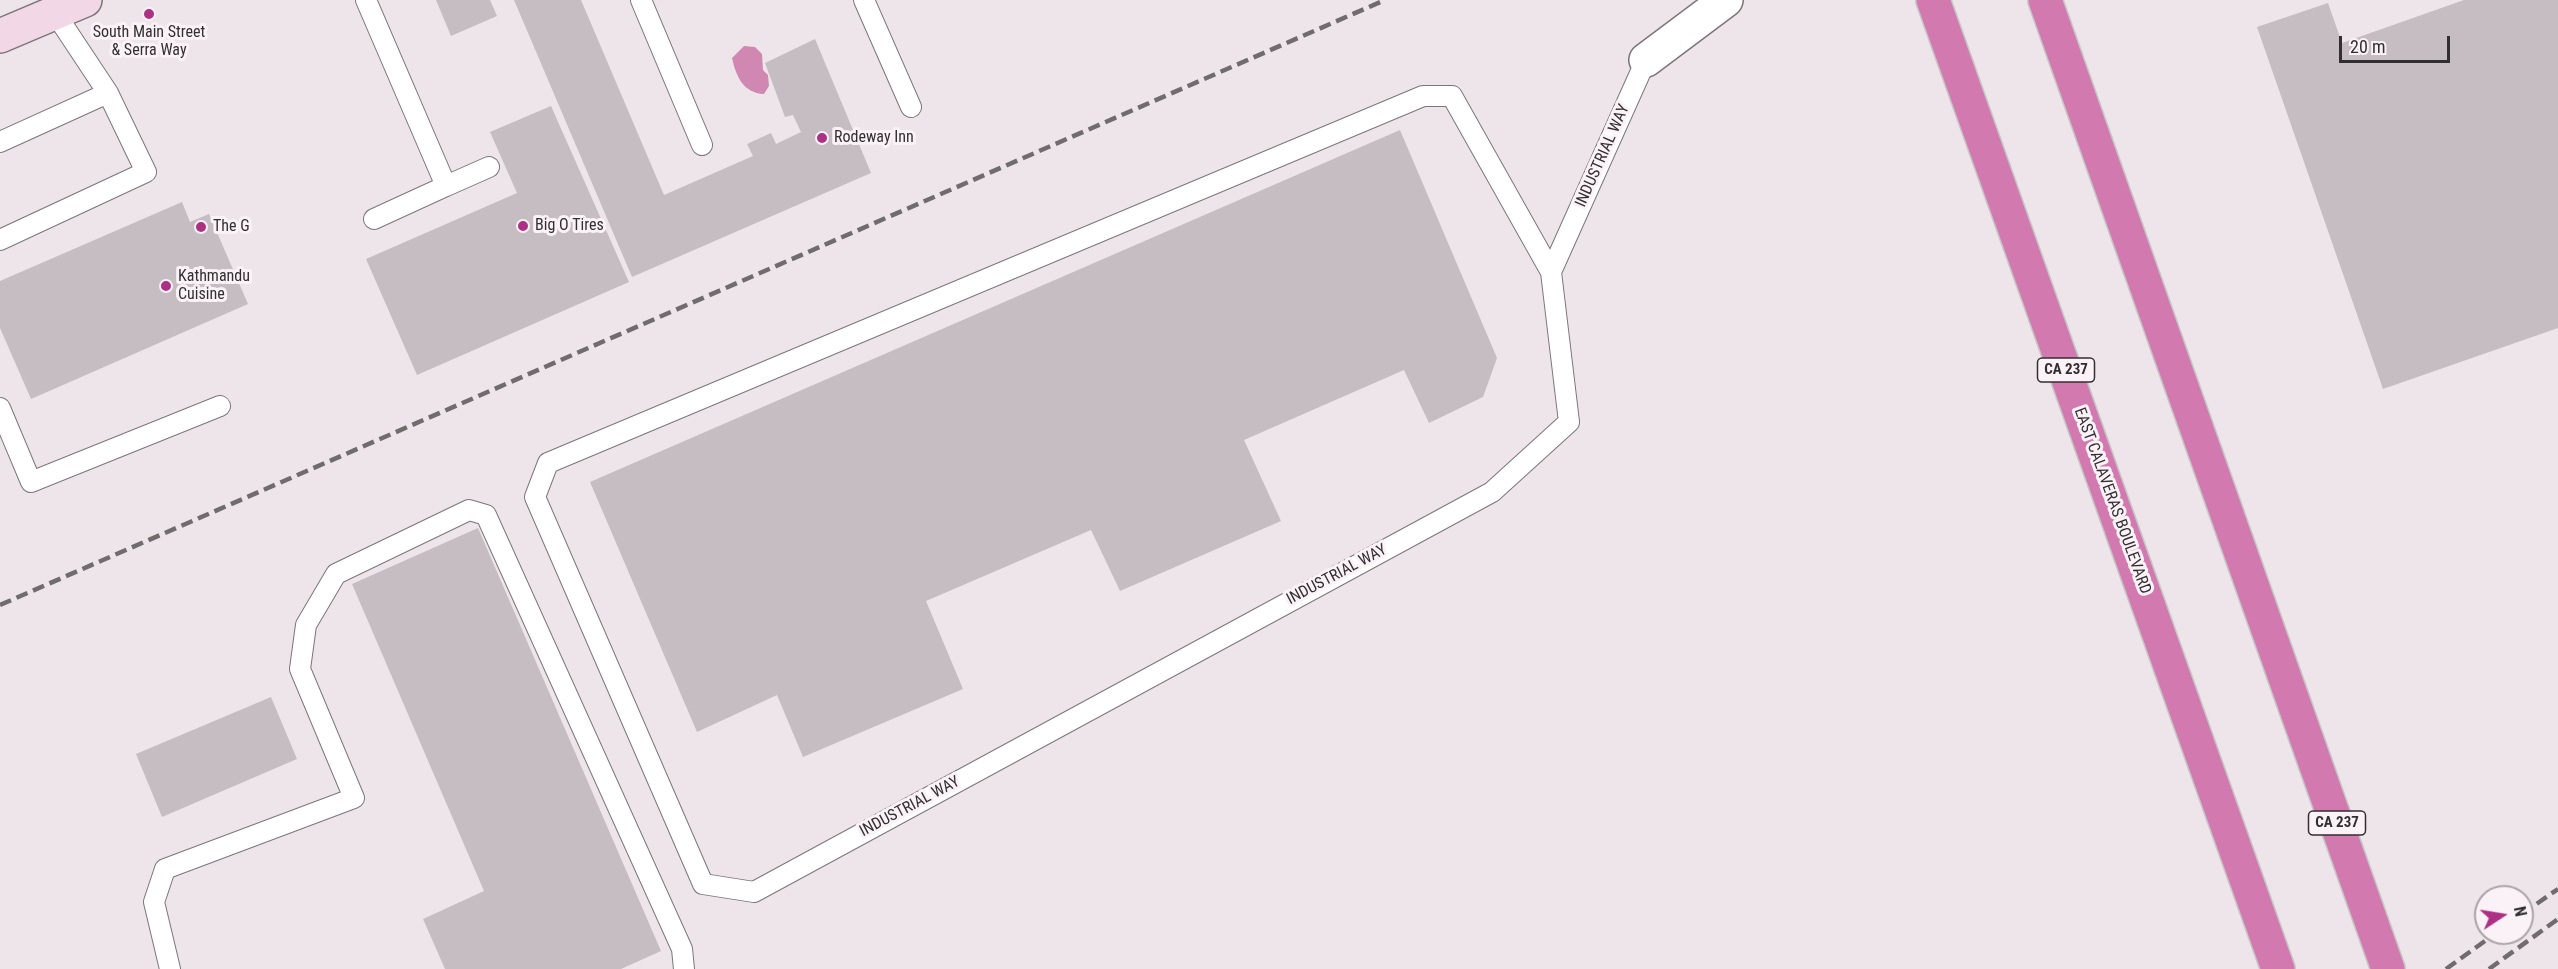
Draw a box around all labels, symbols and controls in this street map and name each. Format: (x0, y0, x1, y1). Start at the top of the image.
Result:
marker: South Main Street & Serra Way (142, 7, 156, 21)
place label: South Main Street & Serra Way (93, 23, 205, 61)
scale bar (2342, 24, 2453, 62)
text: 20 m (2350, 36, 2385, 57)
street label: INDUSTRIAL WAY (1572, 102, 1634, 210)
place label: Rodeway Inn (834, 128, 914, 148)
marker: Rodeway Inn (815, 131, 829, 145)
place label: Big O Tires (535, 216, 604, 236)
place label: The G (213, 217, 250, 237)
marker: Big O Tires (516, 219, 530, 233)
marker: The G (194, 220, 208, 234)
place label: Kathmandu Cuisine (178, 267, 250, 305)
marker: Kathmandu Cuisine (159, 279, 173, 293)
road number: CA 237 (2038, 358, 2094, 382)
street label: EAST CALAVERAS BOULEVARD (2069, 405, 2155, 597)
street label: INDUSTRIAL WAY (1284, 541, 1390, 609)
street label: INDUSTRIAL WAY (857, 773, 963, 841)
road number: CA 237 (2308, 811, 2366, 835)
north arrow (2474, 885, 2534, 945)
text: N (2510, 905, 2530, 918)

